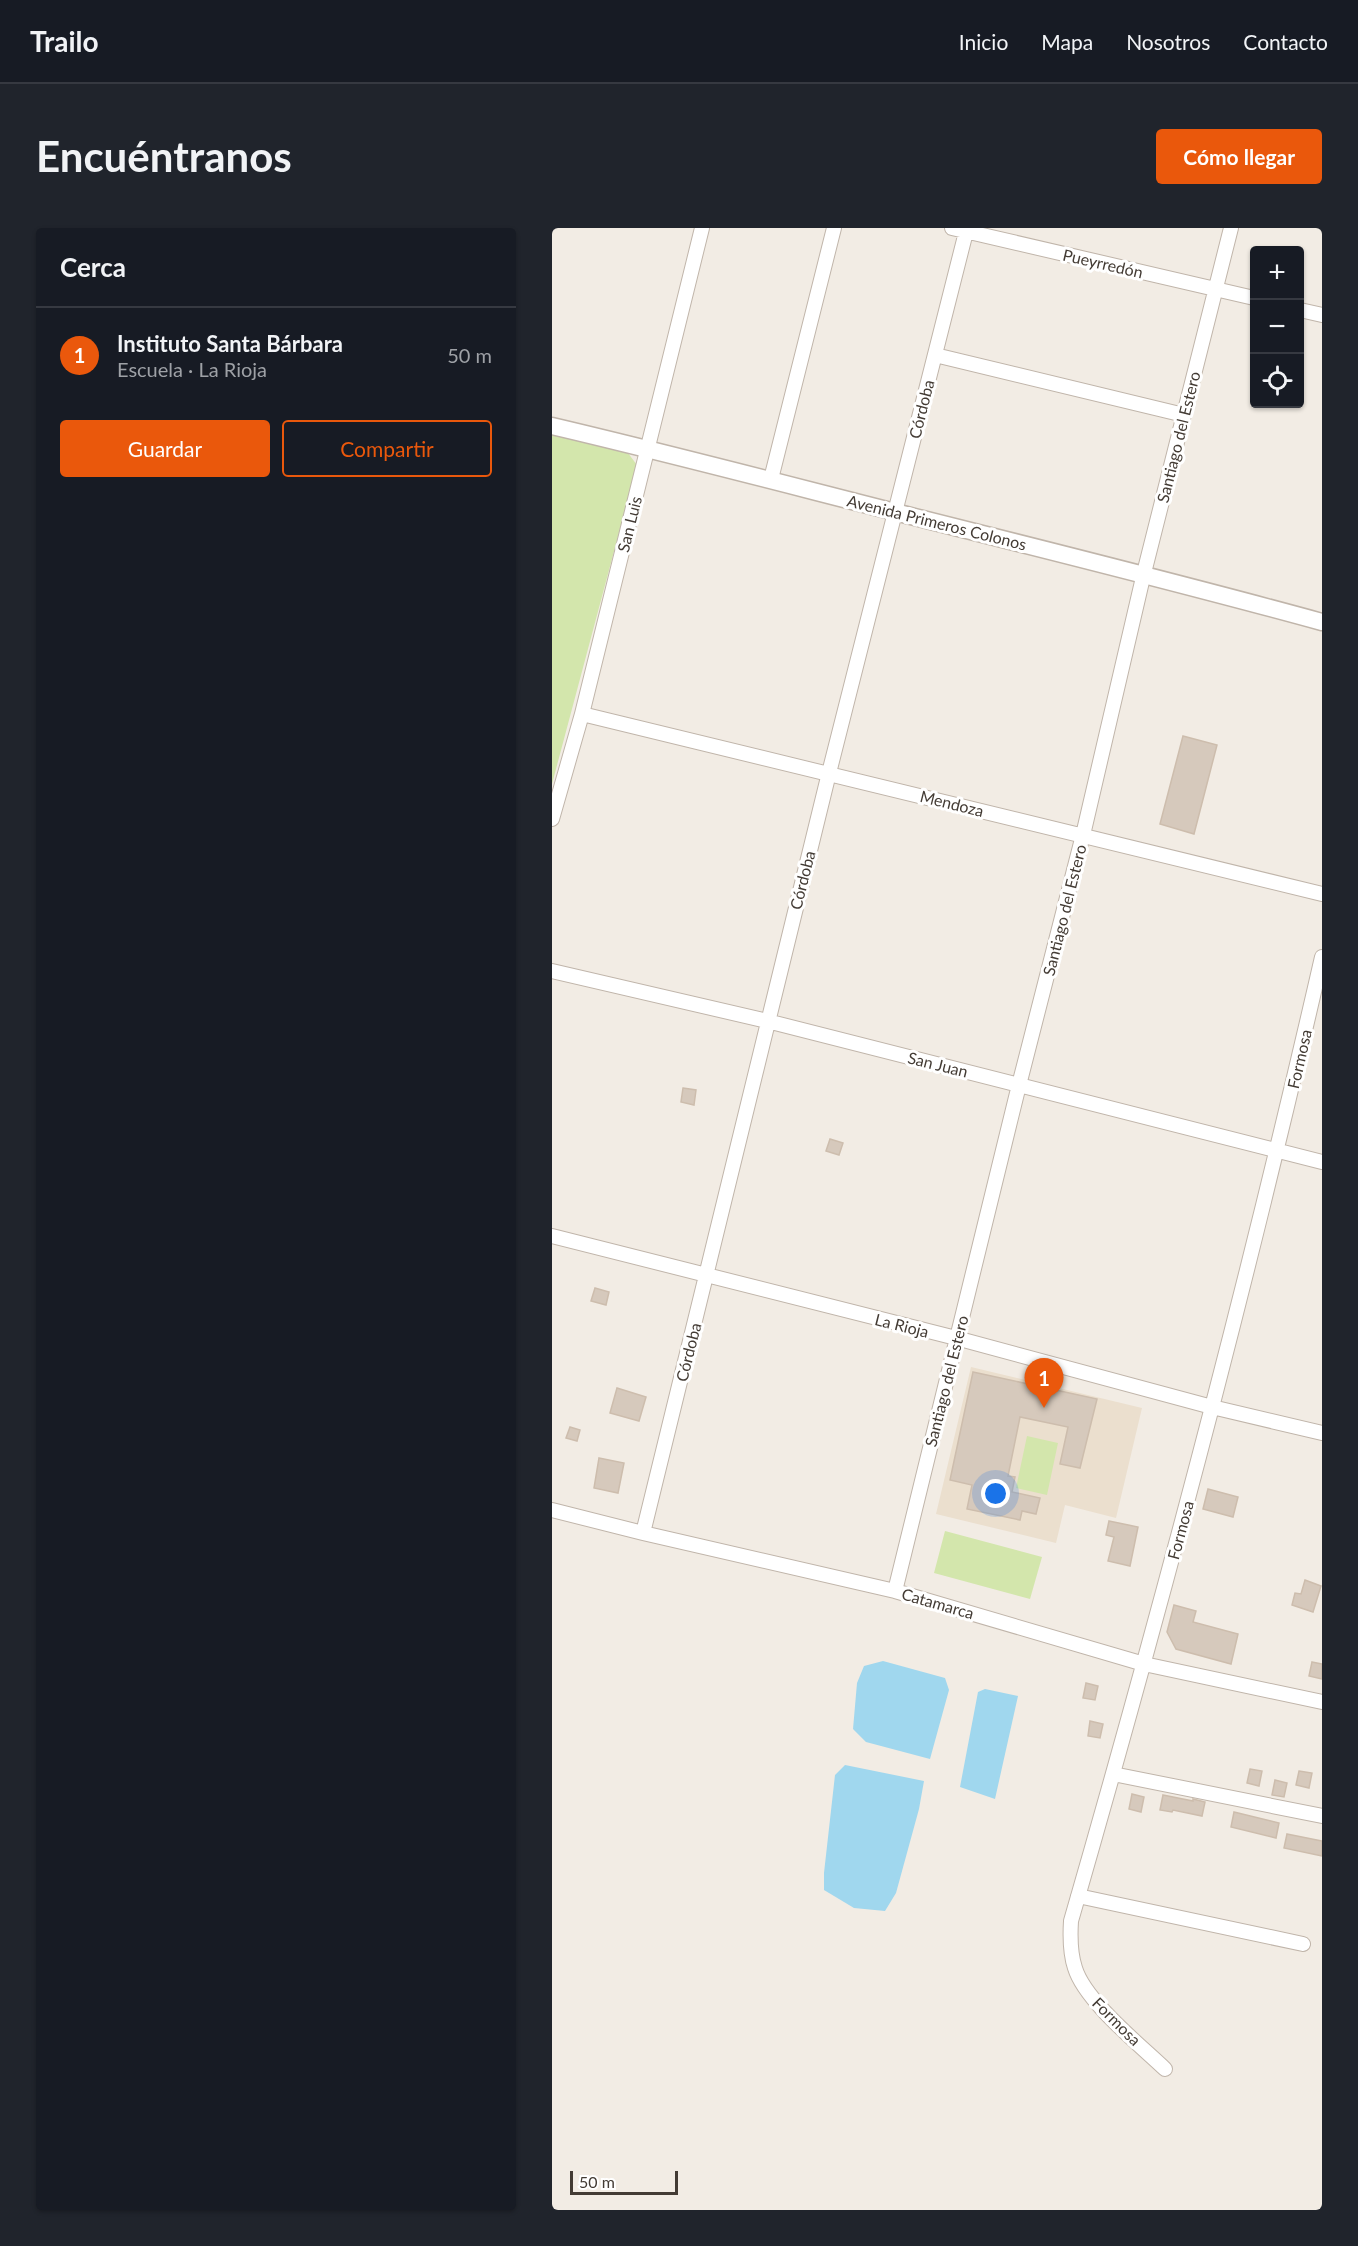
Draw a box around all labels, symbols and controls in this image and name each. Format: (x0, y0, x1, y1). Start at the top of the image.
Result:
text: Trailo (30, 24, 99, 58)
text: Inicio (959, 29, 1008, 54)
text: Mapa (1041, 29, 1093, 54)
text: Nosotros (1126, 29, 1210, 54)
text: Contacto (1243, 29, 1328, 54)
button: Cómo llegar (1156, 129, 1322, 184)
text: Encuéntranos (36, 131, 292, 181)
street label: Pueyrredón (1061, 245, 1145, 281)
map controls (1250, 246, 1304, 408)
button: + (1250, 246, 1304, 300)
text: Cerca (60, 251, 126, 283)
button: − (1250, 300, 1304, 354)
text: Instituto Santa Bárbara (117, 330, 343, 357)
text: 1 (74, 343, 85, 367)
text: 50 m (447, 343, 492, 367)
button: locate (1250, 354, 1304, 408)
text: Escuela · La Rioja (117, 357, 267, 381)
street label: Santiago del Estero (1153, 369, 1203, 505)
street label: Córdoba (905, 378, 937, 440)
button: Guardar (60, 420, 270, 477)
button: Compartir (282, 420, 492, 477)
street label: Avenida Primeros Colonos (845, 491, 1029, 554)
street label: San Luis (613, 494, 645, 554)
street label: Mendoza (918, 786, 986, 820)
street label: Santiago del Estero (1039, 842, 1089, 978)
street label: Córdoba (786, 849, 818, 911)
street label: Formosa (1283, 1027, 1315, 1091)
street label: San Juan (906, 1047, 970, 1081)
street label: La Rioja (873, 1309, 931, 1341)
street label: Santiago del Estero (921, 1313, 971, 1449)
street label: Córdoba (672, 1321, 704, 1383)
pin: 1 (1024, 1358, 1064, 1408)
your location (981, 1479, 1010, 1508)
street label: Formosa (1163, 1498, 1197, 1562)
street label: Catamarca (900, 1584, 976, 1622)
street label: Formosa (1089, 1993, 1145, 2049)
scale bar (570, 2168, 678, 2196)
text: 50 m (579, 2172, 615, 2191)

